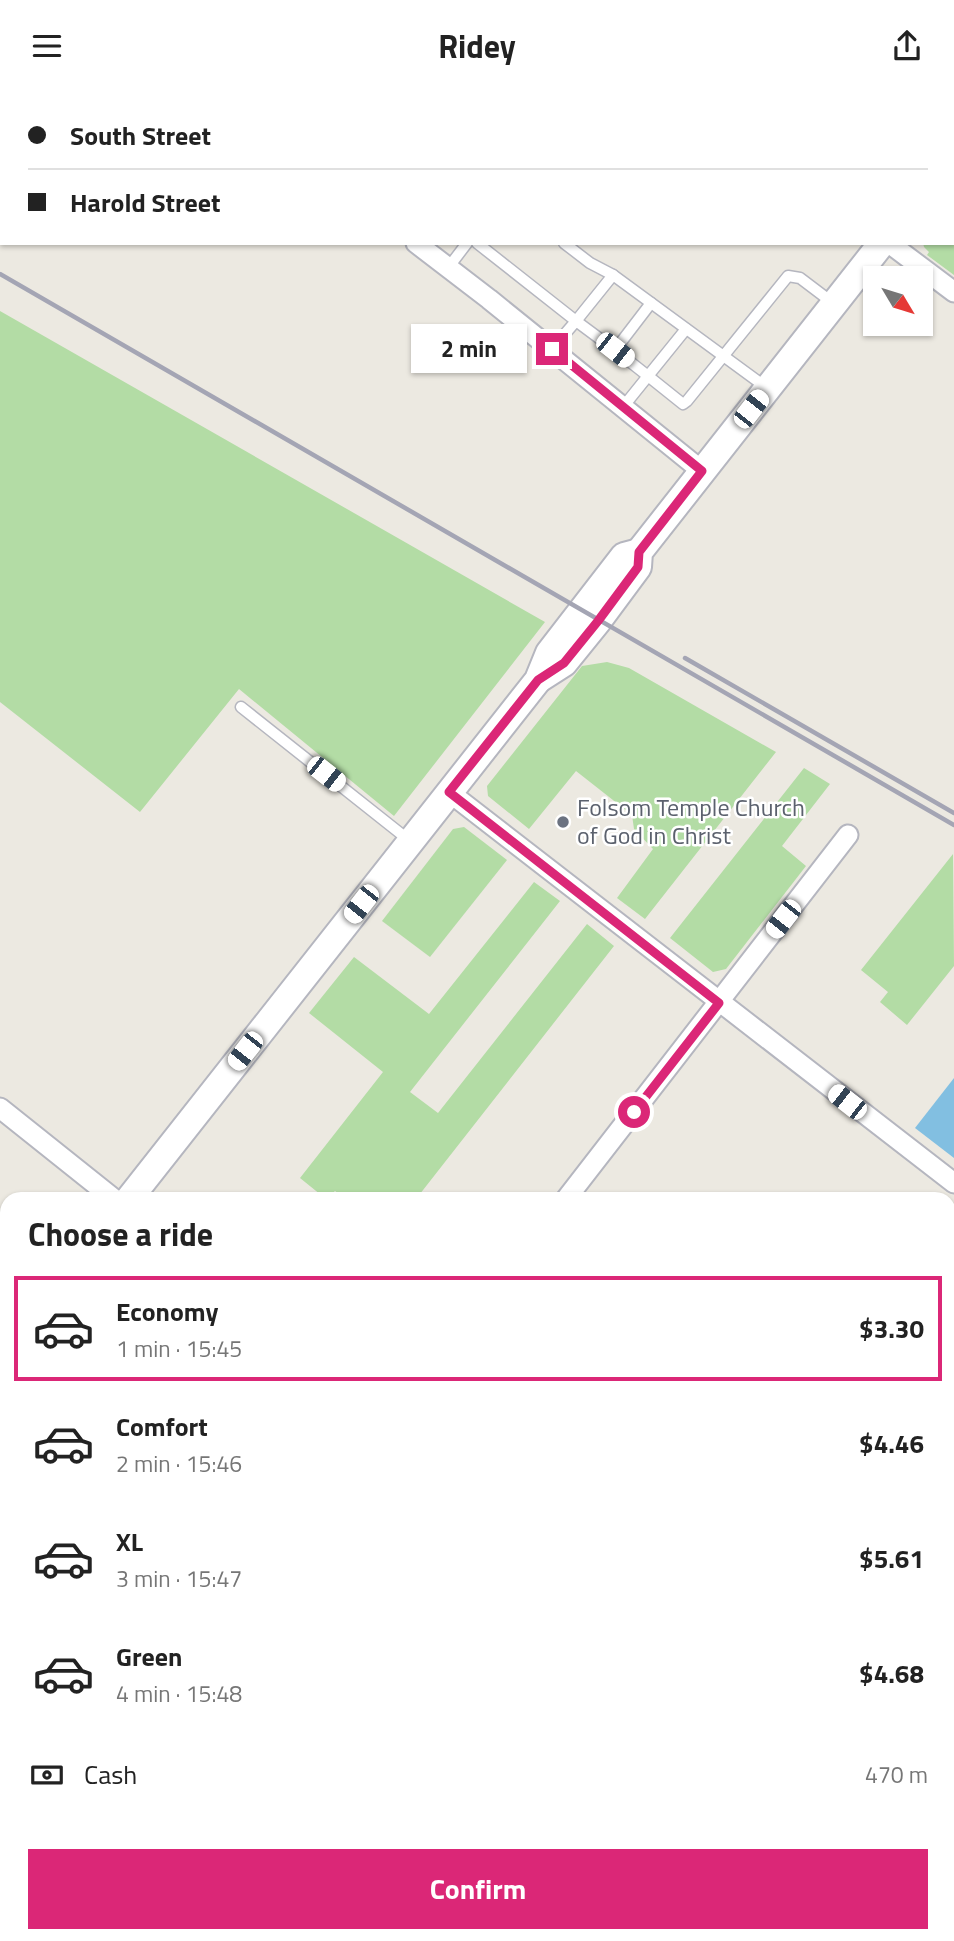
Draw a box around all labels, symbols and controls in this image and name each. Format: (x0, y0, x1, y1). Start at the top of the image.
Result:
text: Ridey (438, 22, 516, 70)
icon: menu (28, 27, 66, 65)
icon: share (888, 27, 926, 65)
text: South Street (70, 116, 211, 155)
text: Harold Street (70, 183, 221, 222)
north arrow (863, 266, 933, 336)
map controls (863, 266, 933, 336)
callout: 2 min (412, 324, 528, 373)
car (592, 329, 639, 371)
text: 2 min (441, 331, 497, 366)
route end (536, 333, 568, 365)
car (730, 386, 773, 432)
car (303, 753, 350, 795)
place label: Folsom Temple Church of God in Christ (577, 789, 805, 853)
marker: Folsom Temple Church of God in Christ (555, 814, 571, 830)
car (340, 881, 383, 927)
car (762, 896, 805, 942)
car (224, 1028, 267, 1074)
car (824, 1081, 871, 1123)
route start (618, 1096, 650, 1128)
text: Choose a ride (28, 1210, 213, 1258)
text: Economy (116, 1292, 218, 1331)
icon: car (32, 1297, 95, 1360)
text: $3.30 (859, 1309, 924, 1348)
text: 1 min · 15:45 (116, 1331, 242, 1366)
text: Comfort (116, 1407, 208, 1446)
icon: car (32, 1412, 95, 1475)
text: $4.46 (859, 1424, 924, 1463)
text: 2 min · 15:46 (116, 1446, 242, 1481)
text: XL (116, 1522, 143, 1561)
icon: car (32, 1527, 95, 1590)
text: $5.61 (859, 1539, 924, 1578)
text: 3 min · 15:47 (116, 1561, 242, 1596)
text: Green (116, 1637, 182, 1676)
icon: car (32, 1642, 95, 1705)
text: $4.68 (859, 1654, 924, 1693)
text: 4 min · 15:48 (116, 1676, 242, 1711)
text: Cash (84, 1755, 137, 1794)
icon: cash (28, 1756, 66, 1794)
text: 470 m (865, 1757, 928, 1792)
button: Confirm (28, 1849, 928, 1929)

